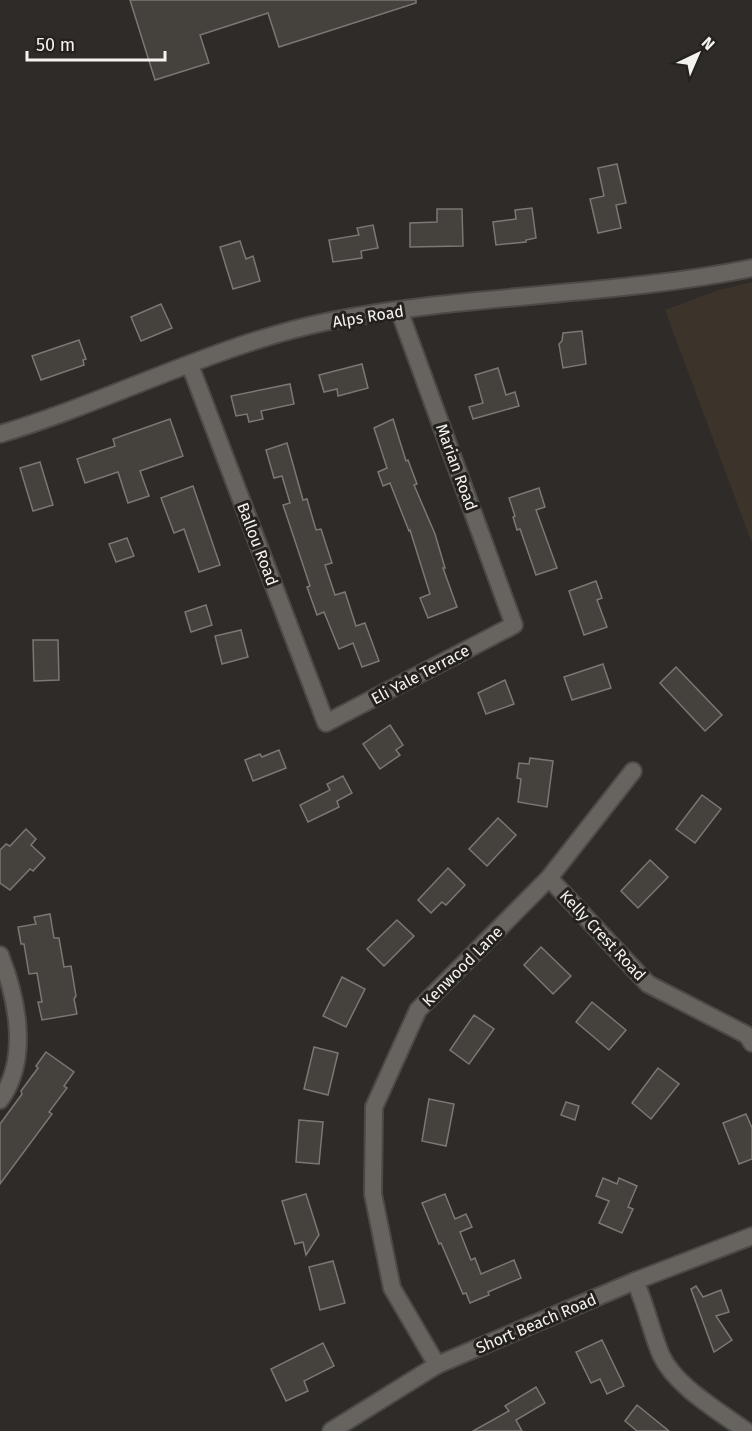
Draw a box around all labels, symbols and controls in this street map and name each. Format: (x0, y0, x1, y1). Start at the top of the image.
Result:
scale bar (27, 24, 165, 62)
north arrow (668, 24, 728, 84)
text: N (698, 33, 718, 54)
text: 50 m (36, 34, 75, 56)
street label: Alps Road (331, 301, 405, 332)
street label: Marian Road (432, 421, 481, 513)
street label: Ballou Road (233, 500, 282, 588)
street label: Eli Yale Terrace (368, 641, 472, 708)
street label: Kelly Crest Road (556, 886, 649, 985)
street label: Kenwood Lane (418, 922, 507, 1011)
street label: Short Beach Road (473, 1290, 599, 1357)

